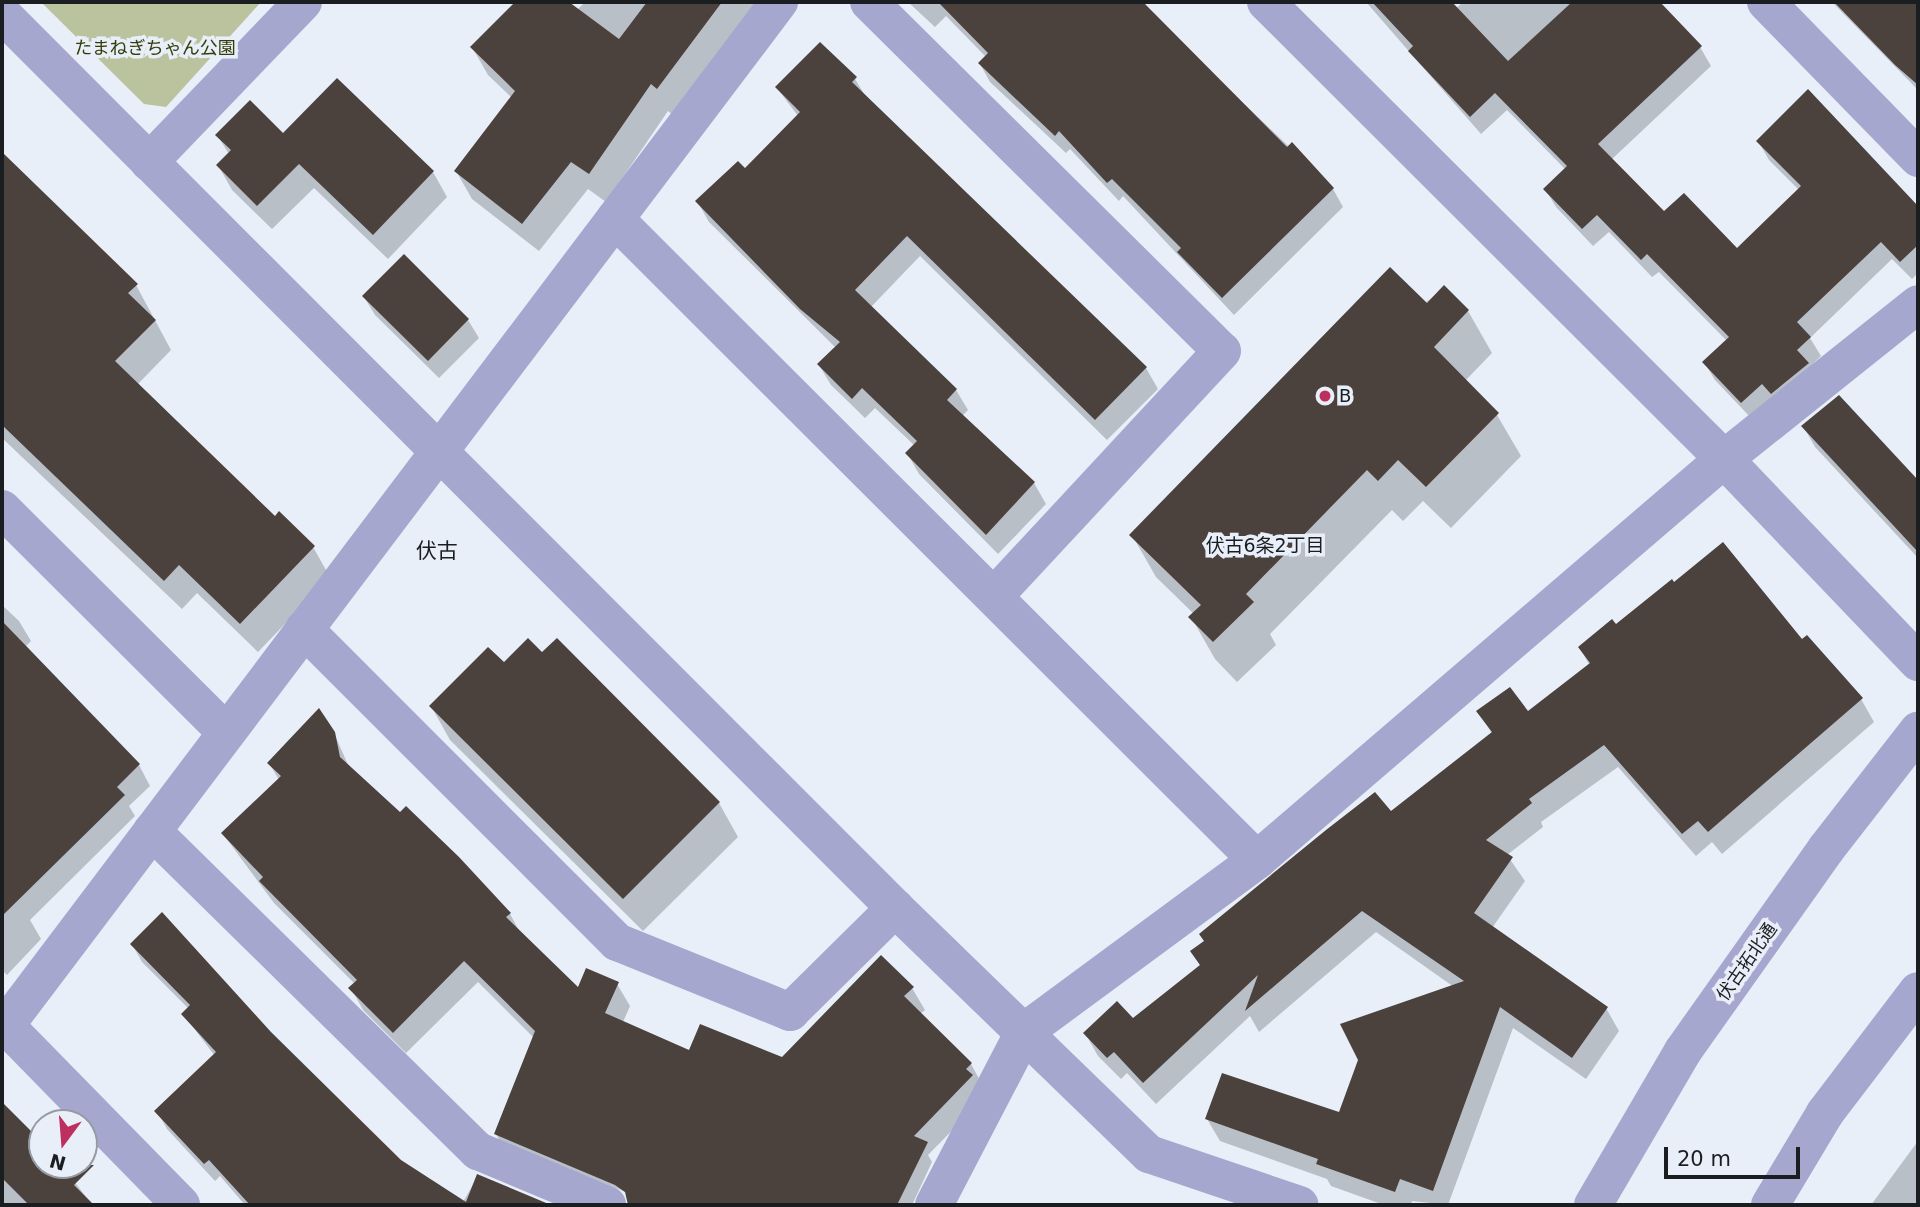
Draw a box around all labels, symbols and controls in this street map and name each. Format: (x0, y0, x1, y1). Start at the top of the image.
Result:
park label: たまねぎちゃん公園 (74, 37, 236, 59)
place label: B (1339, 385, 1351, 407)
marker: B (1317, 388, 1333, 404)
district label: 伏古6条2丁目 (1205, 535, 1325, 557)
district label: 伏古 (416, 538, 458, 564)
street label: 伏古拓北通 (1712, 919, 1782, 1005)
north arrow (28, 1109, 98, 1179)
scale bar (1668, 1134, 1804, 1178)
text: 20 m (1677, 1147, 1731, 1171)
text: N (47, 1149, 68, 1175)

